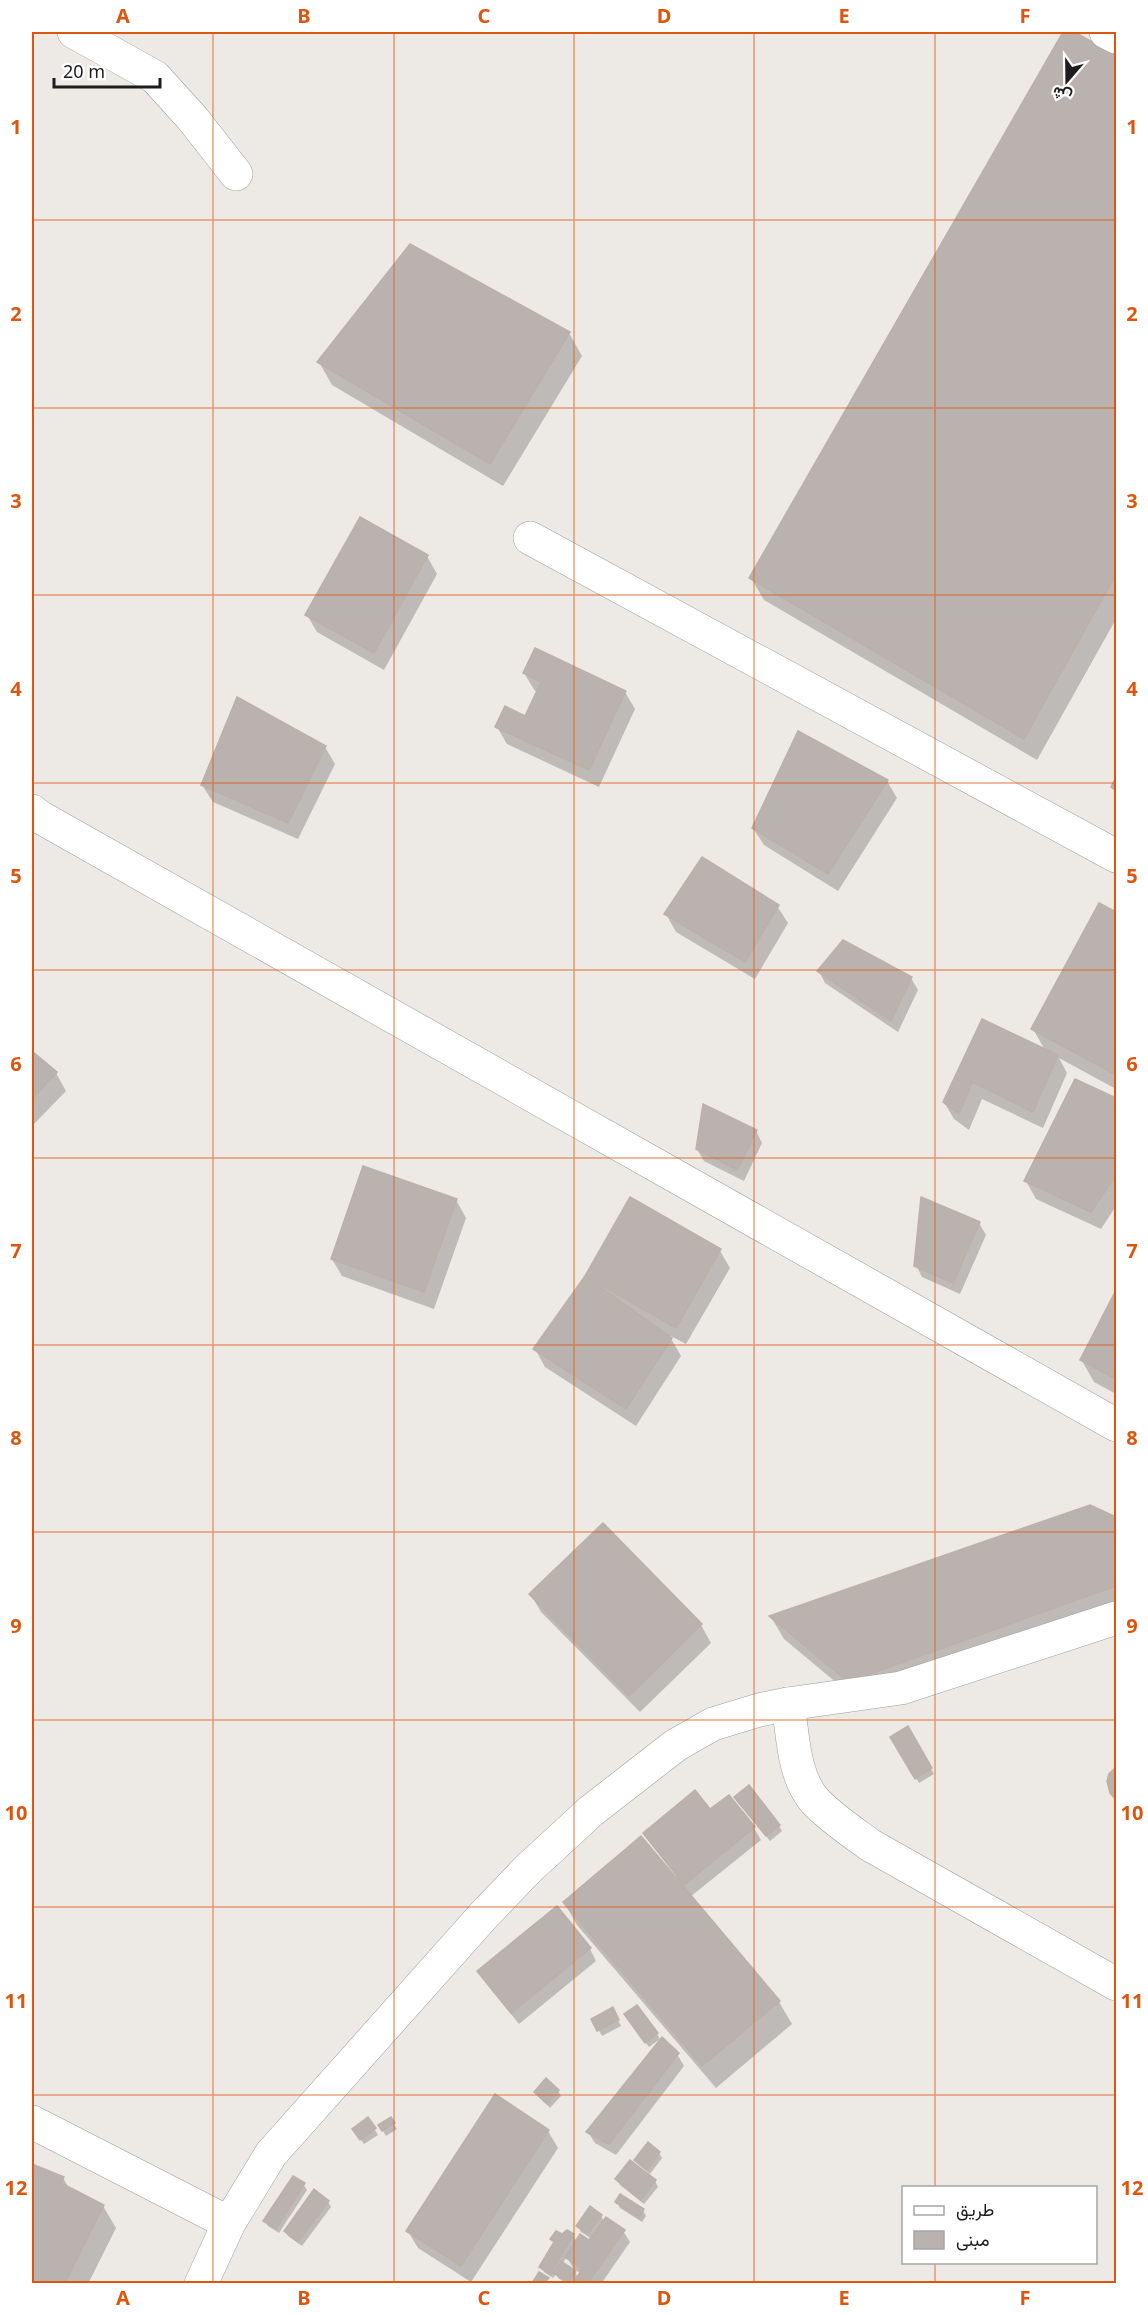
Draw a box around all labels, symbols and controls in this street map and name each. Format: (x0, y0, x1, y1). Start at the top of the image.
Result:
text: A (116, 2, 130, 29)
text: B (297, 2, 311, 29)
text: C (478, 2, 491, 29)
text: D (657, 2, 671, 29)
text: E (838, 2, 850, 29)
text: F (1020, 2, 1030, 29)
scale bar (54, 51, 160, 89)
north arrow (1037, 51, 1097, 111)
text: 20 m (63, 59, 105, 83)
text: ش (1049, 81, 1075, 109)
text: 1 (10, 113, 22, 140)
text: 1 (1126, 113, 1138, 140)
text: 2 (10, 300, 22, 327)
text: 2 (1126, 300, 1138, 327)
text: 3 (10, 487, 22, 514)
text: 3 (1126, 487, 1138, 514)
text: 4 (10, 675, 22, 702)
text: 4 (1126, 675, 1138, 702)
text: 5 (10, 862, 22, 889)
text: 5 (1126, 862, 1138, 889)
text: 6 (10, 1050, 22, 1077)
text: 6 (1126, 1050, 1138, 1077)
text: 7 (10, 1237, 22, 1264)
text: 7 (1126, 1237, 1138, 1264)
text: 8 (10, 1424, 22, 1451)
text: 8 (1126, 1424, 1138, 1451)
text: 9 (10, 1612, 22, 1639)
text: 9 (1126, 1612, 1138, 1639)
text: 10 (5, 1799, 27, 1826)
text: 10 (1121, 1799, 1143, 1826)
text: 11 (5, 1987, 27, 2014)
text: 11 (1121, 1987, 1143, 2014)
text: 12 (5, 2174, 27, 2201)
text: 12 (1121, 2174, 1143, 2201)
legend (902, 2186, 1097, 2264)
text: طريق (956, 2197, 994, 2221)
text: مبنى (956, 2227, 990, 2251)
text: A (116, 2284, 130, 2311)
text: B (297, 2284, 311, 2311)
text: C (478, 2284, 491, 2311)
text: D (657, 2284, 671, 2311)
text: E (838, 2284, 850, 2311)
text: F (1020, 2284, 1030, 2311)

